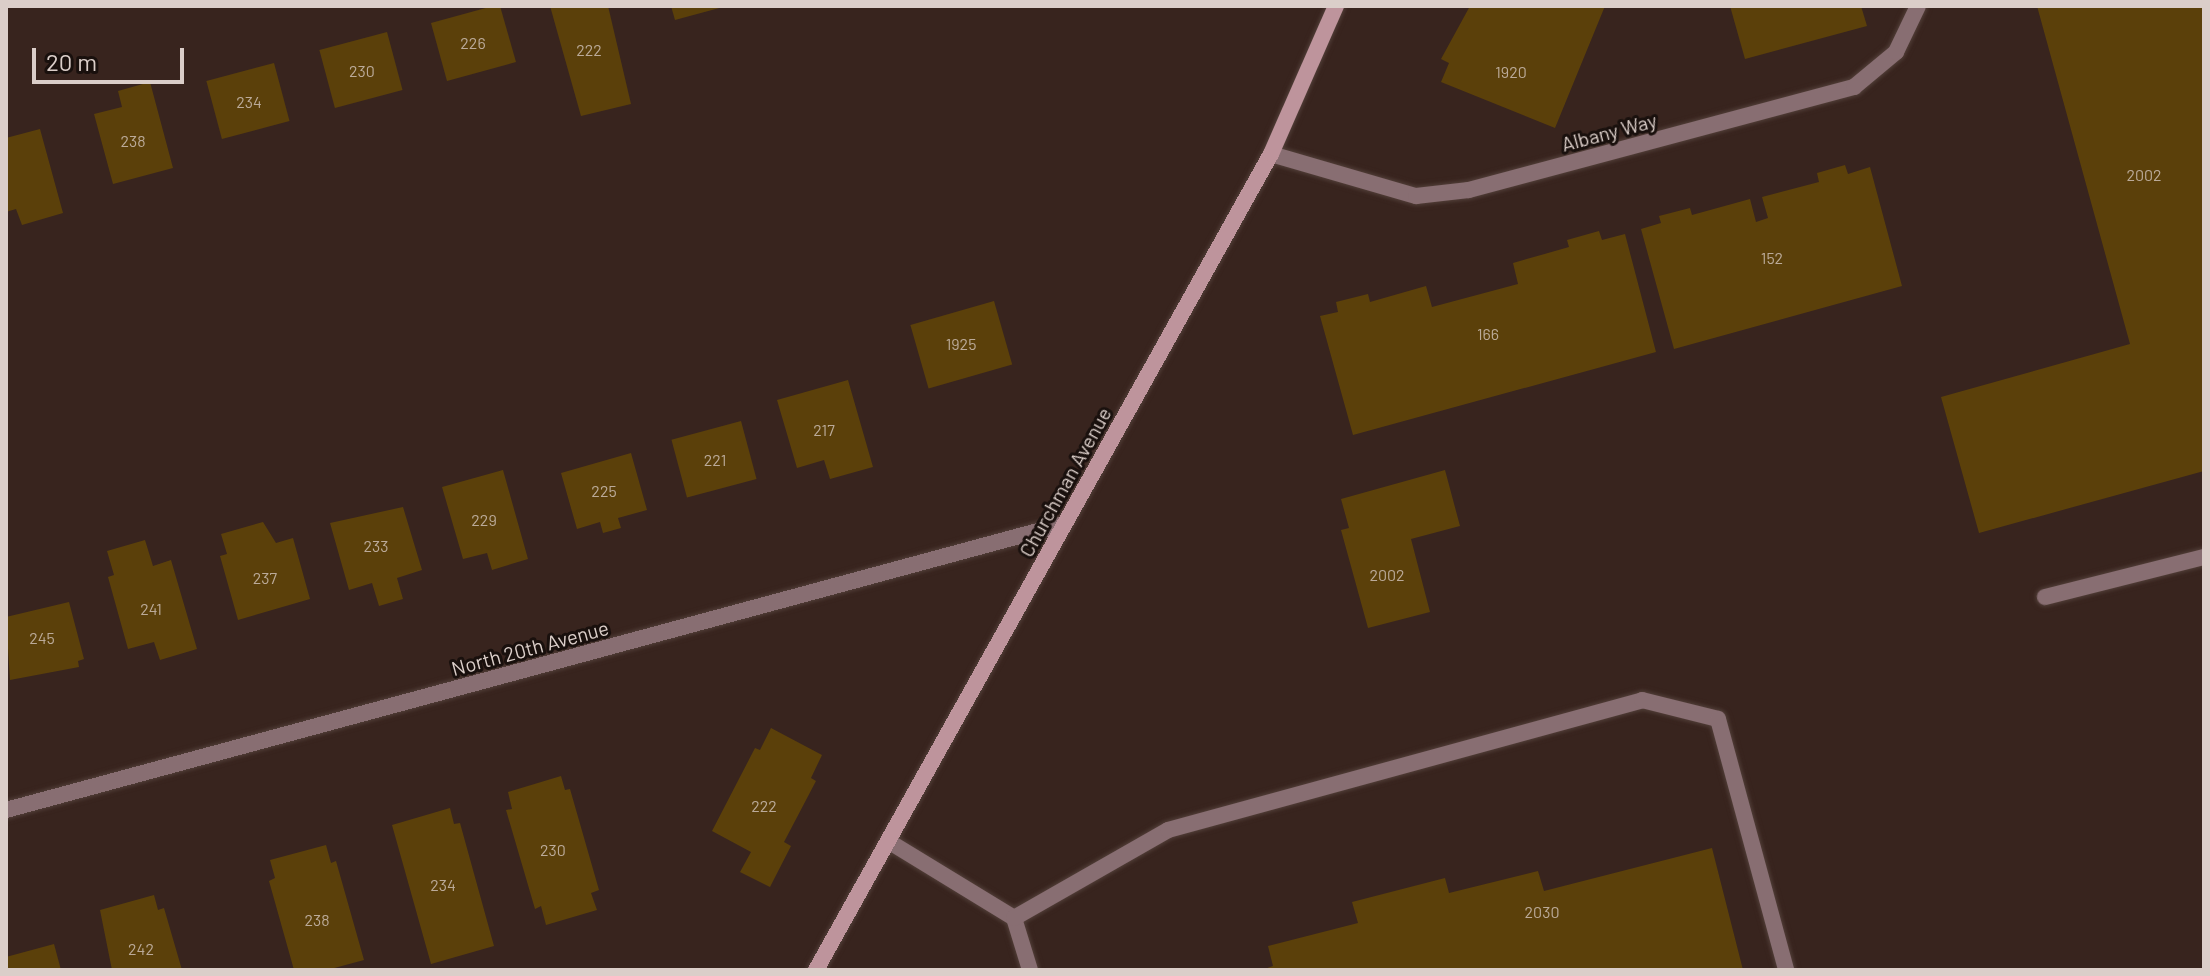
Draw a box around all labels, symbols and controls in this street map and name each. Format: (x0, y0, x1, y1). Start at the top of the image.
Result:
scale bar (36, 32, 188, 82)
house number: 226 (460, 33, 486, 53)
house number: 222 (576, 40, 602, 60)
text: 20 m (46, 47, 97, 76)
house number: 230 (349, 61, 375, 81)
house number: 1920 (1495, 62, 1527, 82)
house number: 234 (236, 92, 262, 112)
street label: Albany Way (1559, 108, 1659, 156)
house number: 238 (120, 131, 146, 151)
house number: 2002 (2126, 165, 2162, 185)
house number: 152 (1761, 248, 1783, 268)
house number: 166 (1477, 324, 1499, 344)
house number: 1925 (946, 334, 976, 354)
street label: Churchman Avenue (1014, 403, 1116, 561)
house number: 217 (813, 420, 835, 440)
house number: 221 (704, 450, 726, 470)
house number: 225 (591, 481, 617, 501)
house number: 229 (471, 510, 497, 530)
house number: 233 (364, 536, 388, 556)
house number: 2002 (1369, 565, 1405, 585)
house number: 237 (253, 568, 277, 588)
house number: 241 (140, 599, 162, 619)
street label: North 20th Avenue (449, 615, 611, 681)
house number: 245 (29, 628, 55, 648)
house number: 222 (751, 796, 777, 816)
house number: 230 (540, 840, 566, 860)
house number: 234 (430, 875, 456, 895)
house number: 2030 (1525, 902, 1559, 922)
house number: 238 (304, 910, 330, 930)
house number: 242 (128, 939, 154, 959)

